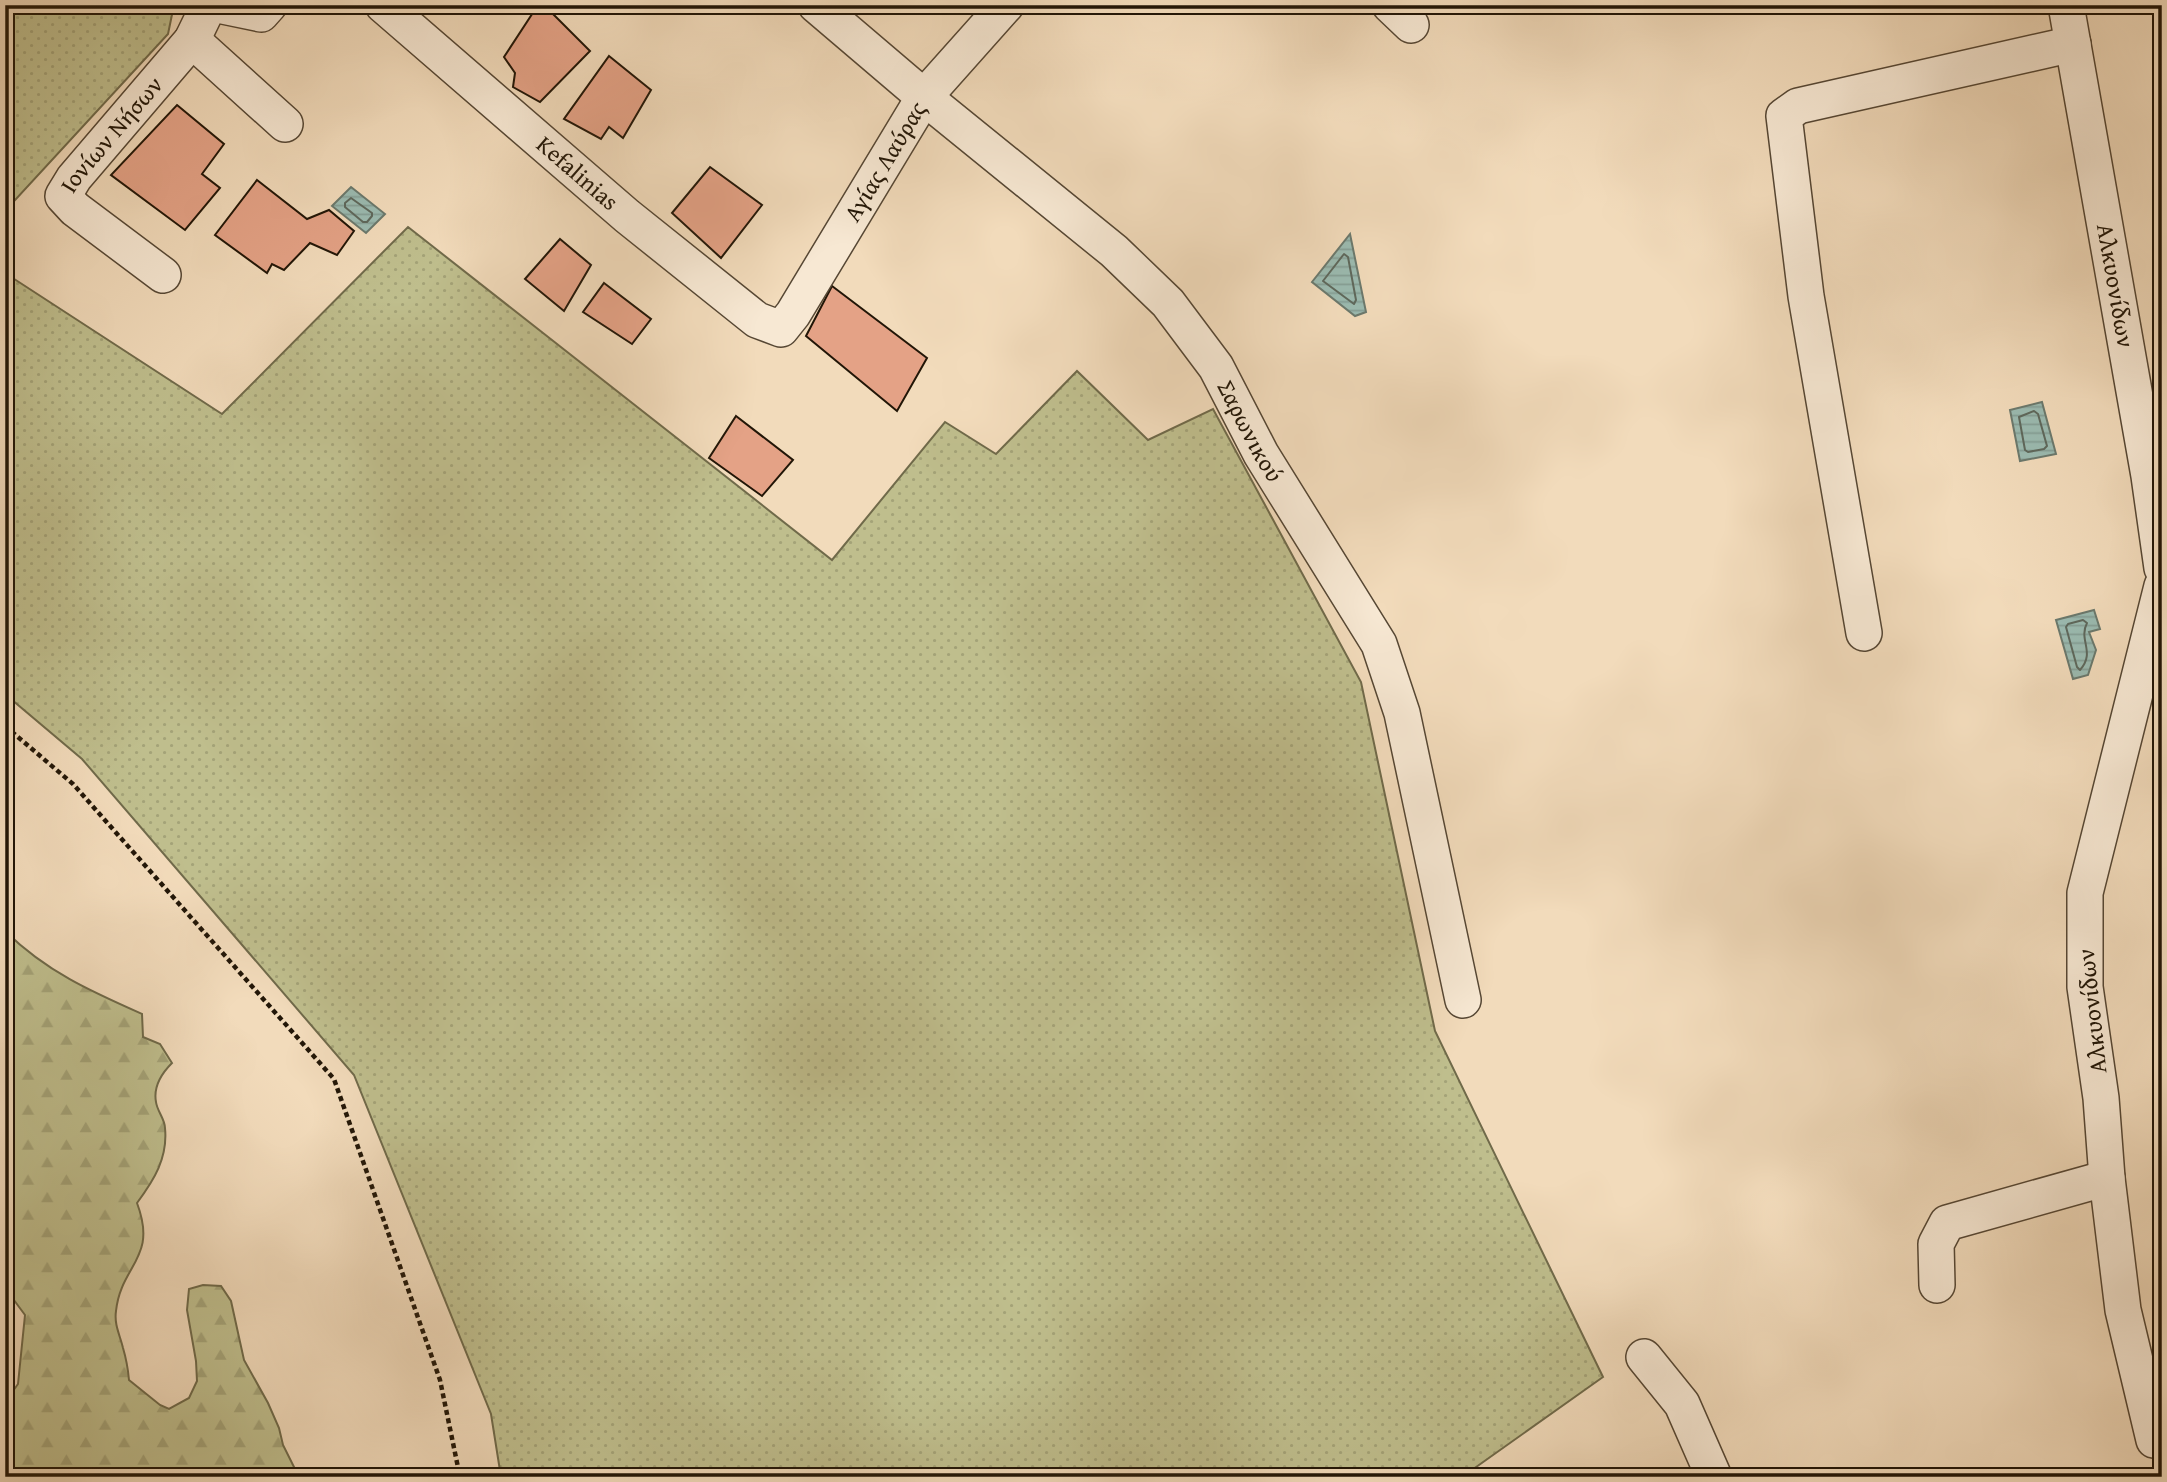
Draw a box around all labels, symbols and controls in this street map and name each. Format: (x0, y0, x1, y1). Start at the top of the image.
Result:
street label: Ιονίων Νήσων (51, 68, 171, 199)
street label: Αγίας Λαύρας (835, 94, 935, 228)
street label: Kefalinias (529, 127, 627, 218)
street label: Αλκυονίδων (2088, 221, 2144, 350)
street label: Σαρωνικού (1209, 374, 1292, 489)
street label: Αλκυονίδων (2068, 947, 2115, 1075)

